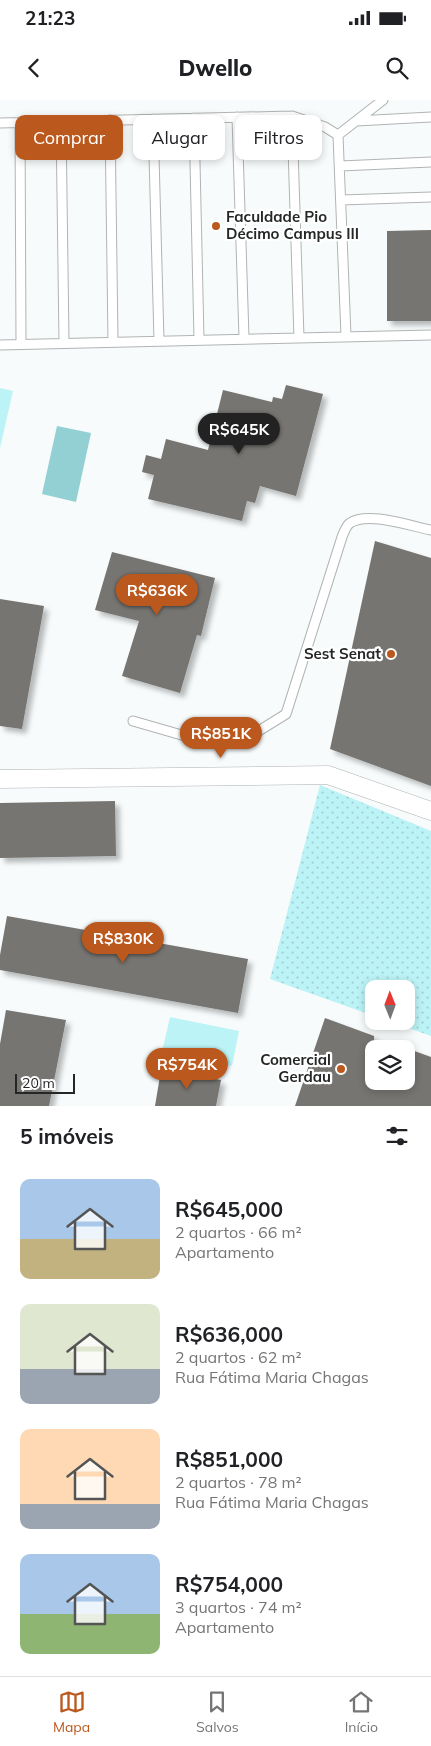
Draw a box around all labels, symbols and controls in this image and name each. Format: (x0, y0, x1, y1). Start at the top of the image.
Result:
text: 21:23 (25, 6, 75, 30)
icon: back (20, 54, 48, 82)
text: Dwello (179, 54, 252, 82)
icon: search (383, 54, 411, 82)
chip: Comprar (15, 115, 123, 160)
chip: Alugar (133, 115, 225, 160)
chip: Filtros (235, 115, 322, 160)
place label: Faculdade Pio Décimo Campus III (226, 207, 359, 243)
marker: Faculdade Pio Décimo Campus III (210, 220, 222, 232)
pin: R$645K (198, 412, 280, 455)
text: R$645K (209, 419, 269, 439)
pin: R$636K (116, 574, 198, 616)
text: R$636K (127, 580, 187, 600)
place label: Sest Senat (304, 644, 381, 663)
marker: Sest Senat (385, 648, 397, 660)
pin: R$851K (180, 716, 262, 759)
text: R$851K (191, 723, 251, 743)
pin: R$830K (82, 922, 164, 964)
text: R$830K (93, 928, 153, 948)
north arrow (365, 980, 415, 1030)
map controls (365, 980, 415, 1090)
button: layers (365, 1040, 415, 1090)
pin: R$754K (146, 1048, 228, 1090)
place label: Comercial Gerdau (260, 1050, 331, 1086)
text: R$754K (157, 1054, 217, 1074)
marker: Comercial Gerdau (335, 1063, 347, 1075)
scale bar (15, 1071, 75, 1094)
text: 20 m (22, 1074, 55, 1092)
icon: filters (383, 1122, 411, 1150)
text: 5 imóveis (20, 1123, 114, 1149)
text: R$645,000 (175, 1196, 283, 1222)
icon: home (60, 1199, 120, 1259)
text: 2 quartos · 66 m² (175, 1222, 302, 1242)
text: Apartamento (175, 1242, 274, 1262)
text: R$636,000 (175, 1321, 283, 1347)
icon: home (60, 1324, 120, 1384)
text: 2 quartos · 62 m² (175, 1347, 302, 1367)
text: Rua Fátima Maria Chagas (175, 1367, 369, 1387)
text: R$851,000 (175, 1446, 283, 1472)
icon: home (60, 1449, 120, 1509)
text: 2 quartos · 78 m² (175, 1472, 302, 1492)
text: Rua Fátima Maria Chagas (175, 1492, 369, 1512)
text: R$754,000 (175, 1571, 283, 1597)
icon: home (60, 1574, 120, 1634)
text: 3 quartos · 74 m² (175, 1597, 302, 1617)
text: Apartamento (175, 1617, 274, 1637)
tab: Mapa (53, 1688, 90, 1736)
tab: Salvos (196, 1688, 239, 1736)
tab: Início (345, 1688, 378, 1736)

